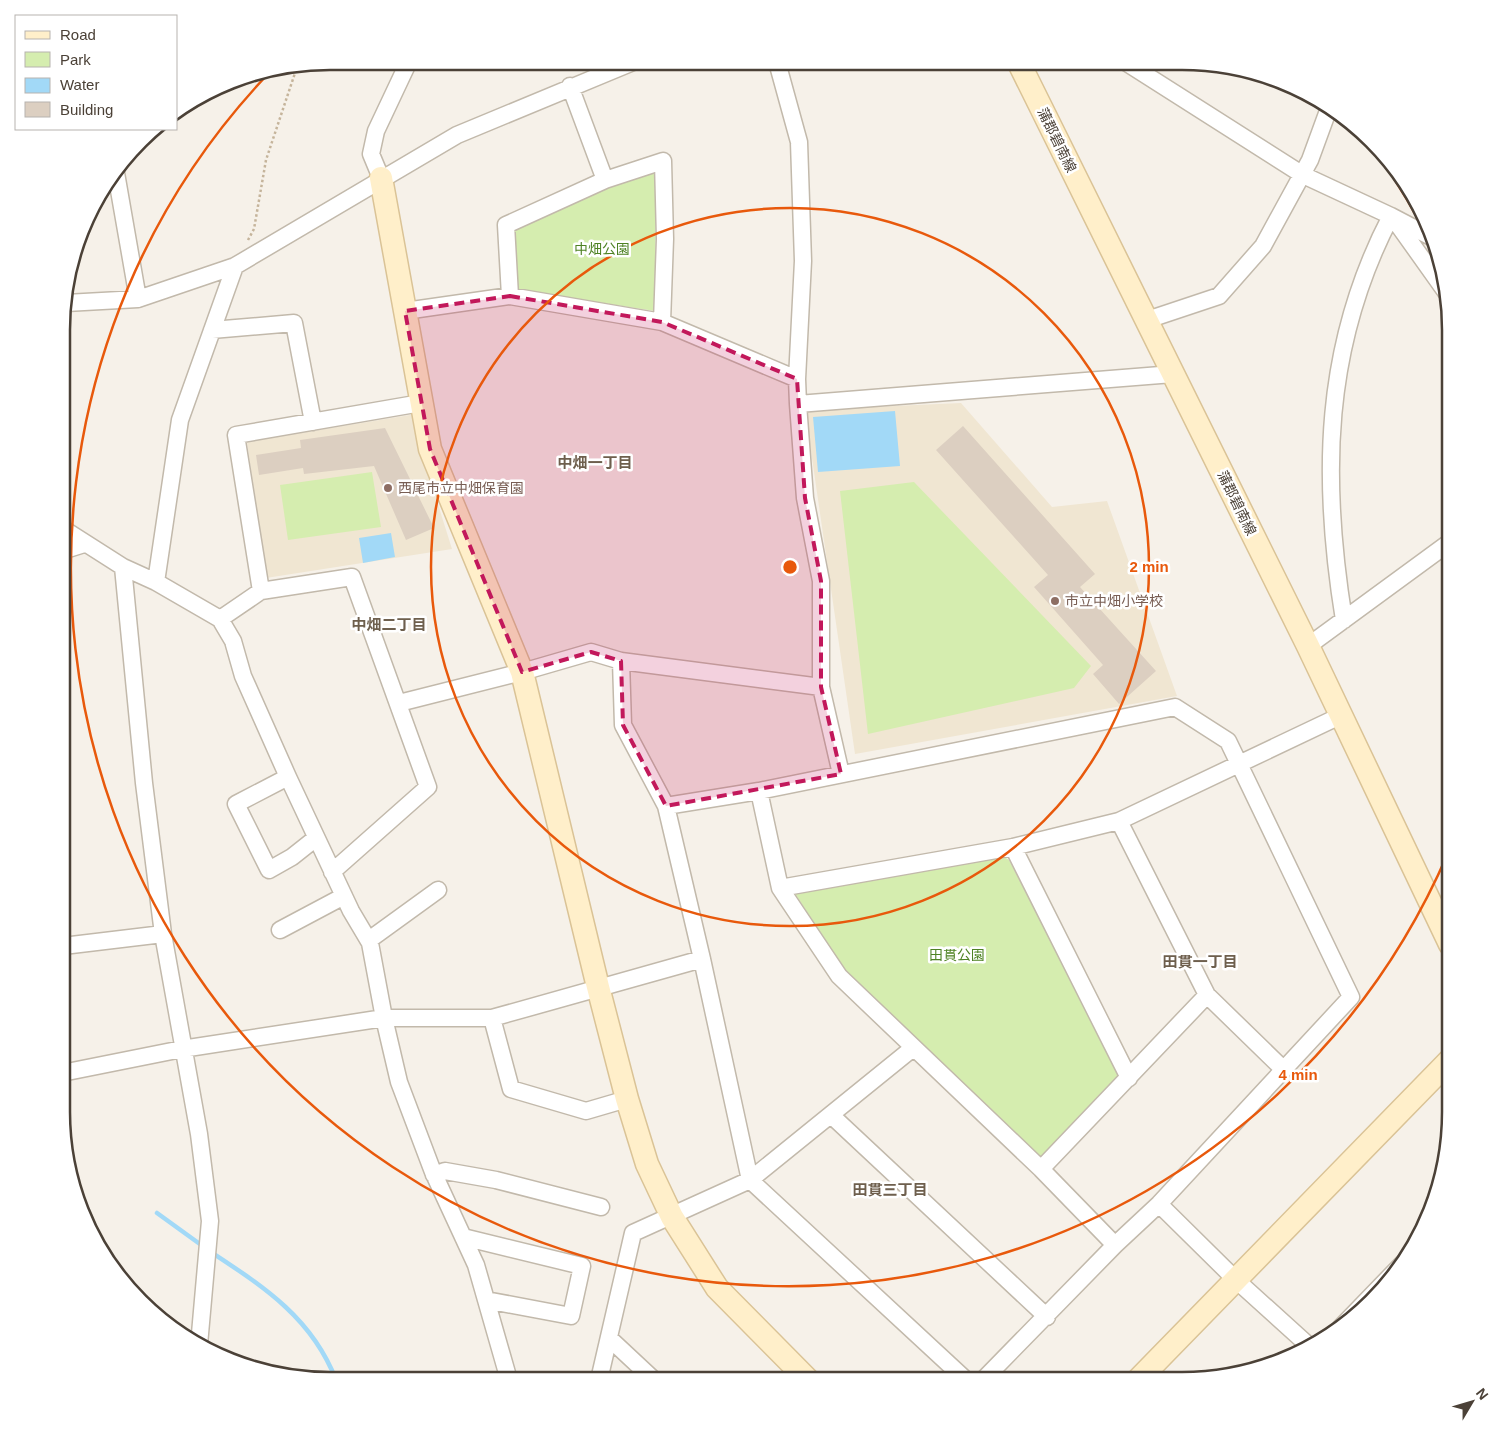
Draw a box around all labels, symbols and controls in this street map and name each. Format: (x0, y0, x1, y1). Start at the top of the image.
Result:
legend (15, 15, 178, 130)
text: Road (60, 26, 96, 43)
text: Park (60, 51, 91, 68)
text: Water (60, 76, 99, 93)
text: Building (60, 101, 113, 118)
street label: 蒲郡碧南線 (1034, 105, 1080, 175)
park label: 中畑公園 (574, 241, 630, 257)
district label: 中畑一丁目 (557, 454, 633, 471)
street label: 蒲郡碧南線 (1214, 468, 1260, 538)
place label: 西尾市立中畑保育園 (398, 480, 524, 496)
marker: 西尾市立中畑保育園 (382, 482, 394, 494)
centre of rings (781, 558, 799, 576)
text: 2 min (1129, 558, 1169, 575)
place label: 市立中畑小学校 (1065, 593, 1163, 609)
marker: 市立中畑小学校 (1049, 595, 1061, 607)
district label: 中畑二丁目 (351, 616, 427, 633)
park label: 田貫公園 (929, 947, 985, 963)
district label: 田貫一丁目 (1162, 953, 1238, 970)
text: 4 min (1278, 1066, 1318, 1083)
district label: 田貫三丁目 (852, 1181, 928, 1198)
north arrow (1447, 1377, 1497, 1427)
text: N (1473, 1385, 1492, 1403)

